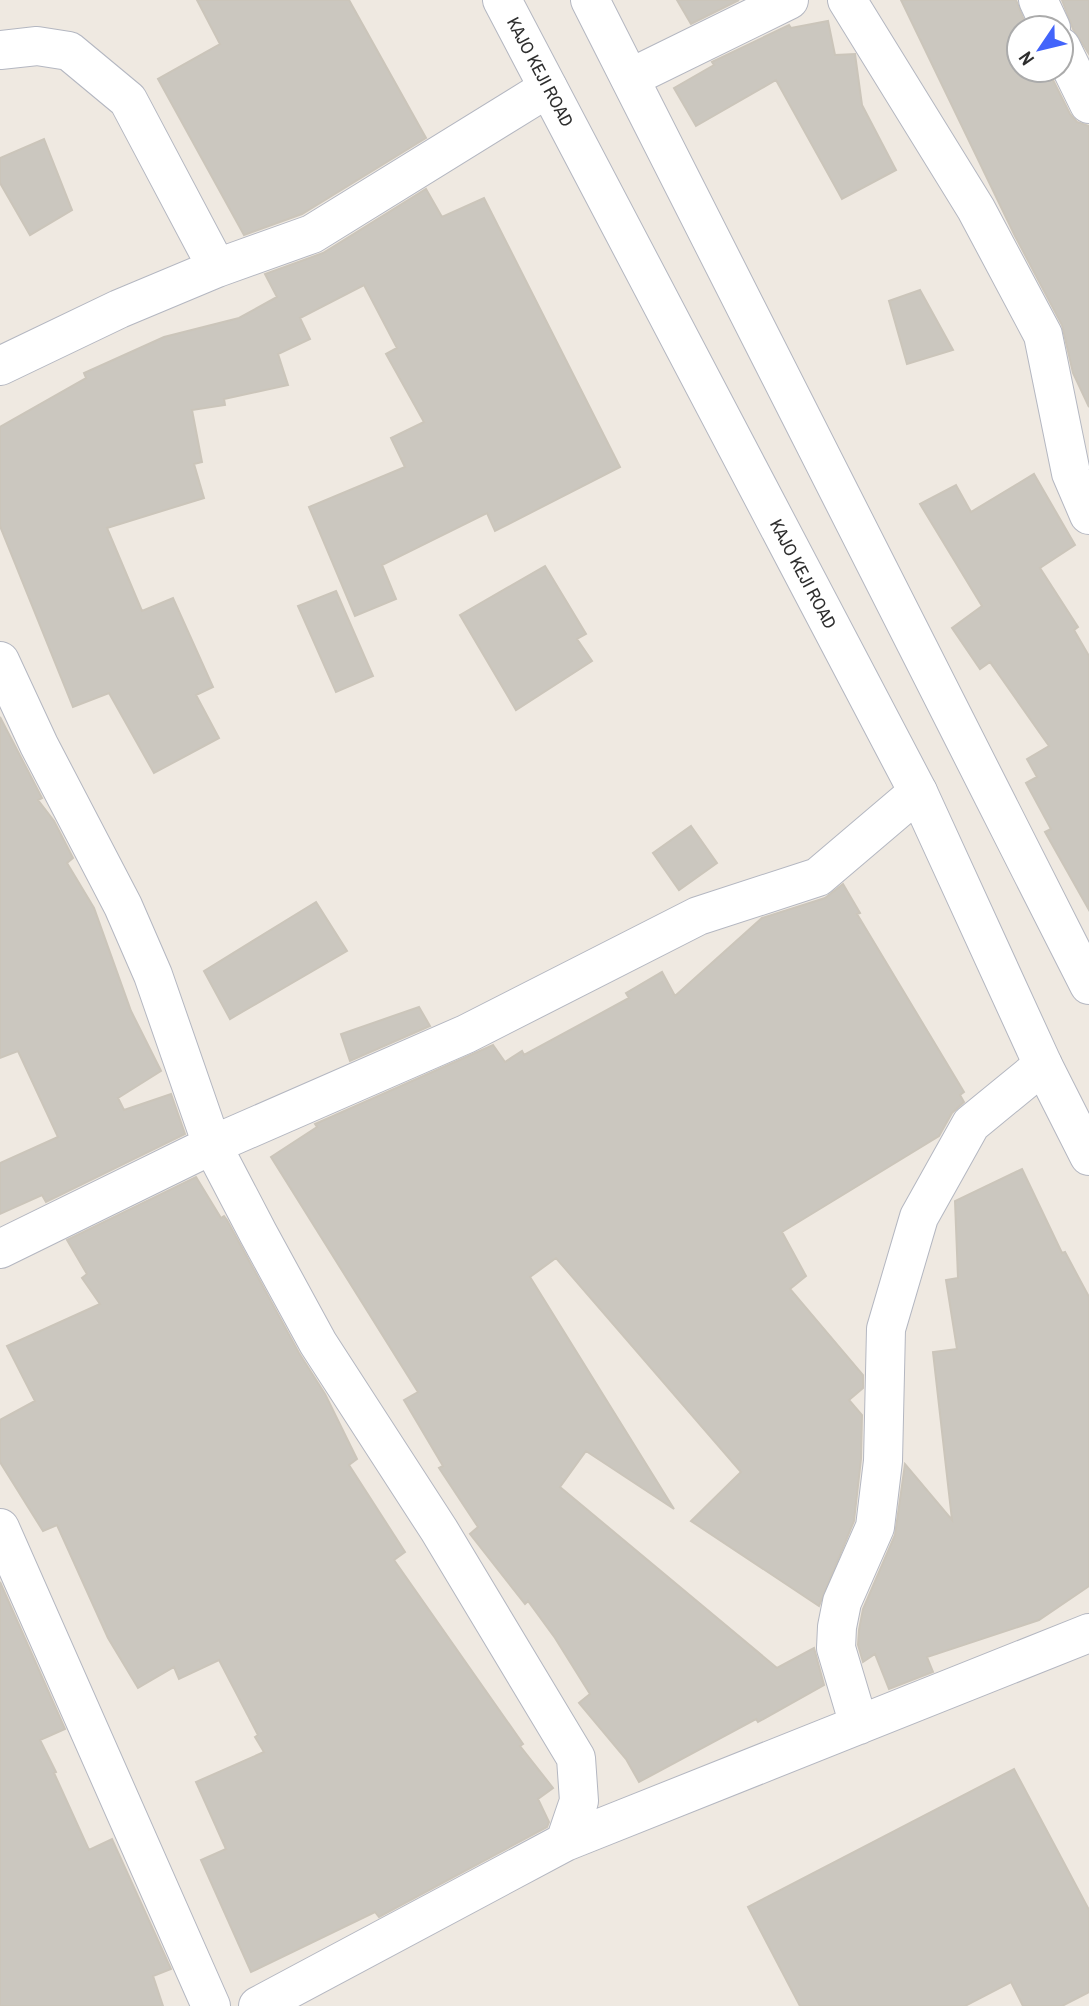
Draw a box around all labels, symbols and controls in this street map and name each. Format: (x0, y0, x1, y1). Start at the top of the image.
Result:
street label: KAJO KEJI ROAD (501, 13, 580, 131)
north arrow (1005, 14, 1075, 84)
text: N (1012, 47, 1040, 71)
street label: KAJO KEJI ROAD (764, 515, 843, 633)

